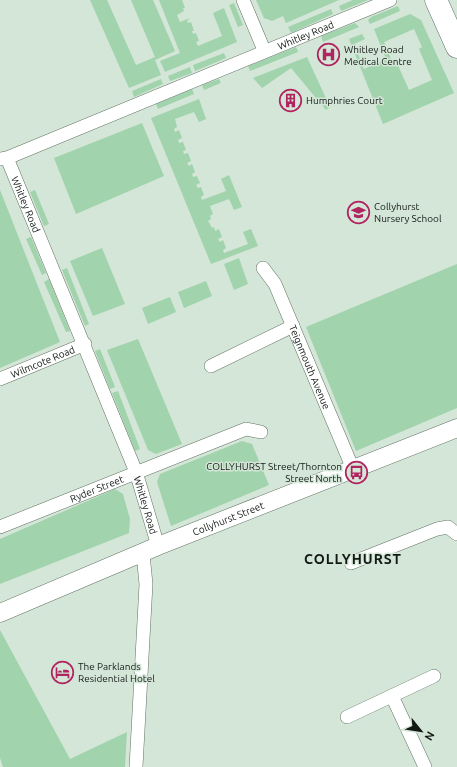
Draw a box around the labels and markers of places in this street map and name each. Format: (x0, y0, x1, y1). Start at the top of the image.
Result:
hospital icon: Whitley Road Medical Centre (315, 42, 341, 68)
place label: Whitley Road Medical Centre (344, 44, 412, 67)
building icon: Humphries Court (278, 87, 304, 113)
place label: Humphries Court (306, 95, 383, 106)
school or university icon: Collyhurst Nursery School (346, 199, 372, 225)
place label: Collyhurst Nursery School (374, 201, 442, 224)
bus stop icon: COLLYHURST Street/Thornton Street North (344, 459, 370, 485)
place label: COLLYHURST Street/Thornton Street North (206, 461, 342, 484)
hotel icon: The Parklands Residential Hotel (50, 659, 76, 685)
place label: The Parklands Residential Hotel (78, 661, 155, 684)

